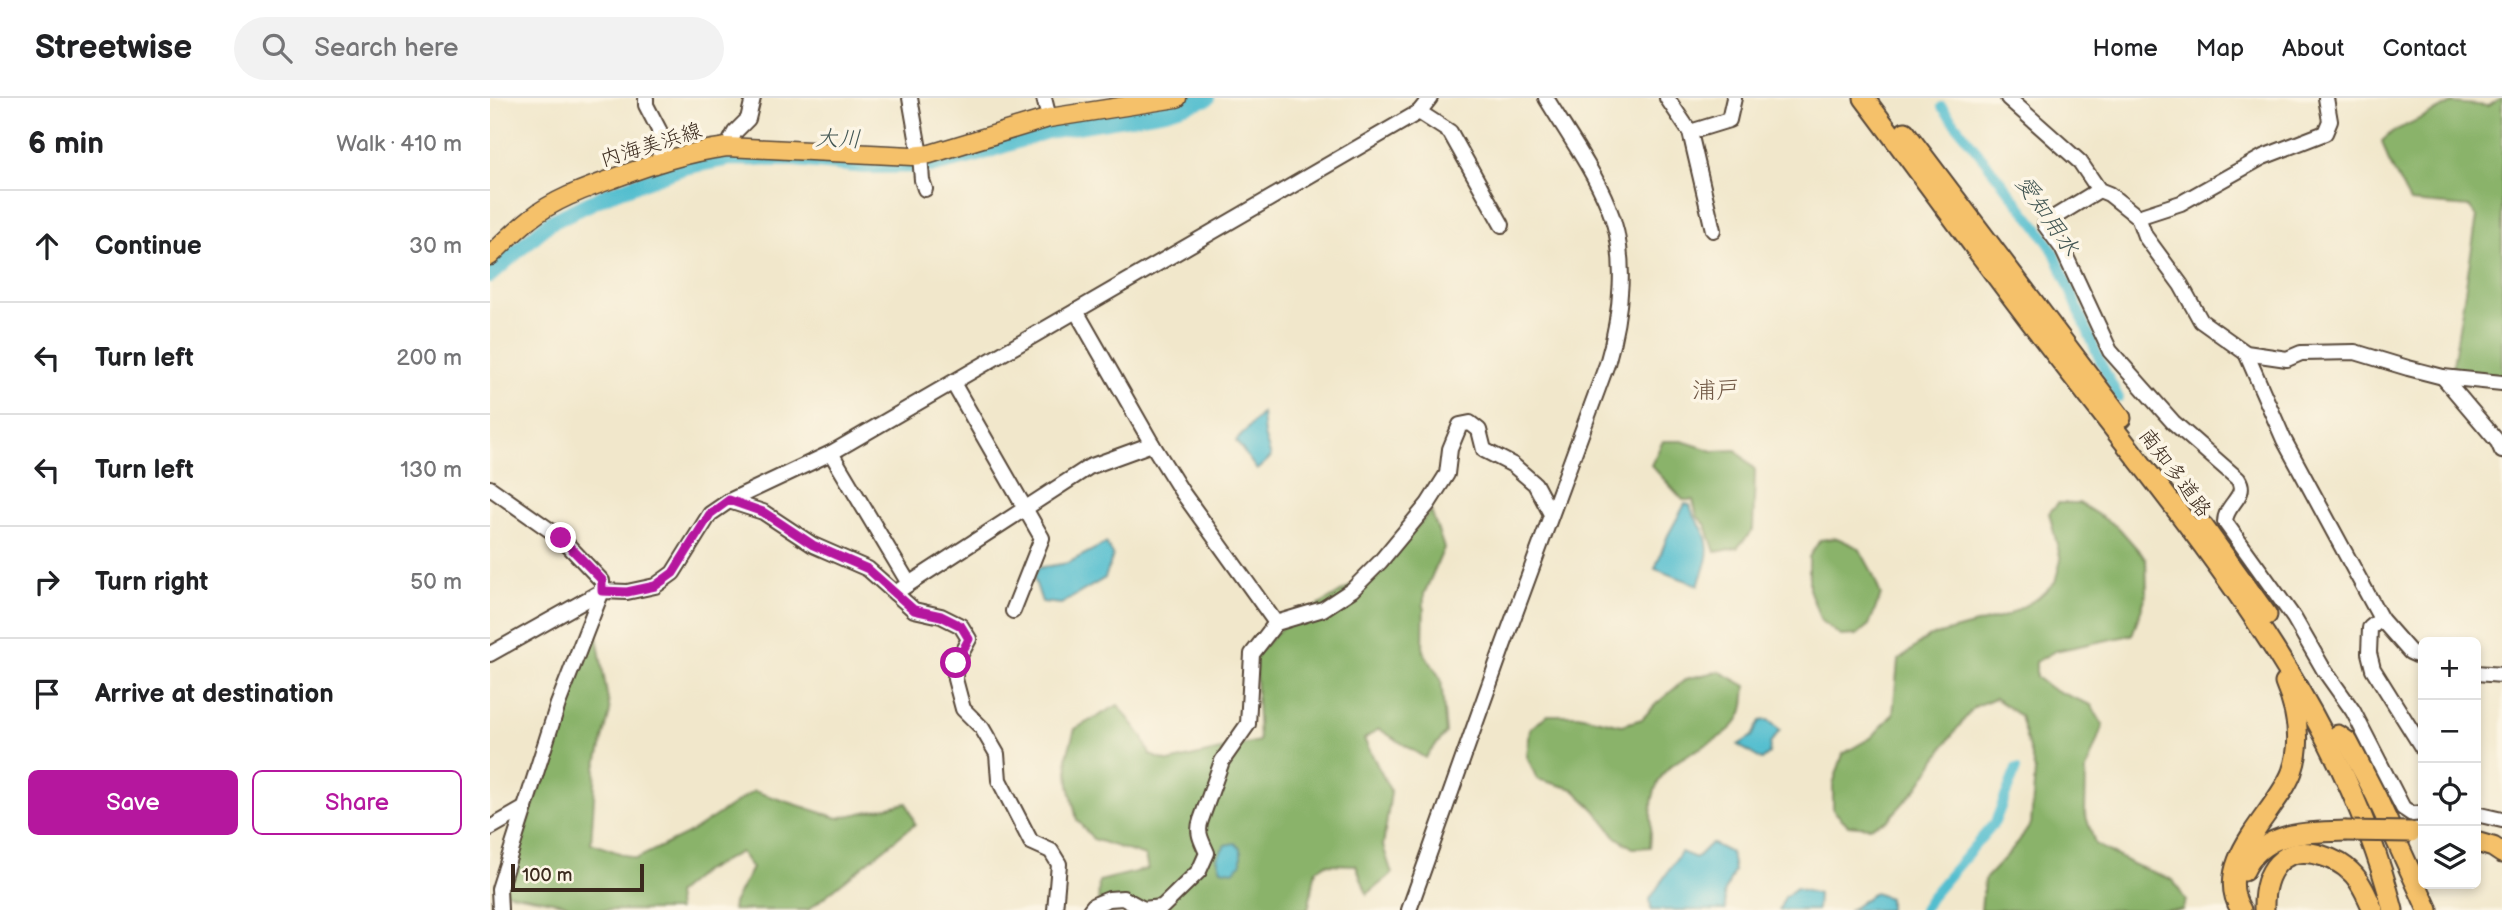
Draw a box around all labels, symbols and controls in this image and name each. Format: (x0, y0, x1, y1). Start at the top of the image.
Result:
search box (234, 17, 724, 80)
text: Streetwise (35, 28, 192, 68)
icon: search (258, 29, 296, 67)
text: Search here (314, 33, 458, 64)
text: Home (2093, 34, 2158, 63)
text: Map (2196, 34, 2244, 63)
text: About (2282, 34, 2344, 63)
text: Contact (2382, 34, 2467, 63)
street label: 内海美浜線 (597, 118, 705, 172)
water label: 大川 (815, 124, 861, 154)
text: 6 min (28, 126, 104, 162)
text: Walk · 410 m (336, 130, 462, 158)
water label: 愛知用水 (2009, 170, 2085, 262)
icon: ahead (28, 227, 66, 265)
text: Continue (95, 231, 202, 262)
text: 30 m (409, 232, 462, 260)
icon: left (28, 339, 66, 377)
text: Turn left (95, 343, 194, 374)
text: 200 m (396, 344, 462, 372)
district label: 浦戸 (1692, 376, 1740, 405)
street label: 南知多道路 (2133, 424, 2217, 522)
icon: left (28, 451, 66, 489)
text: Turn left (95, 455, 194, 486)
text: 130 m (400, 456, 462, 484)
route end (545, 522, 576, 553)
icon: right (28, 563, 66, 601)
text: Turn right (95, 567, 208, 598)
text: 50 m (410, 568, 462, 596)
map controls (2418, 637, 2481, 889)
button: + (2418, 637, 2481, 700)
route start (940, 647, 971, 678)
icon: arrive (28, 675, 66, 713)
text: Arrive at destination (95, 679, 334, 710)
button: − (2418, 700, 2481, 763)
button: locate (2418, 763, 2481, 826)
button: Save (28, 770, 238, 835)
button: Share (252, 770, 462, 835)
button: layers (2418, 826, 2481, 889)
scale bar (511, 861, 644, 893)
text: 100 m (522, 864, 573, 887)

